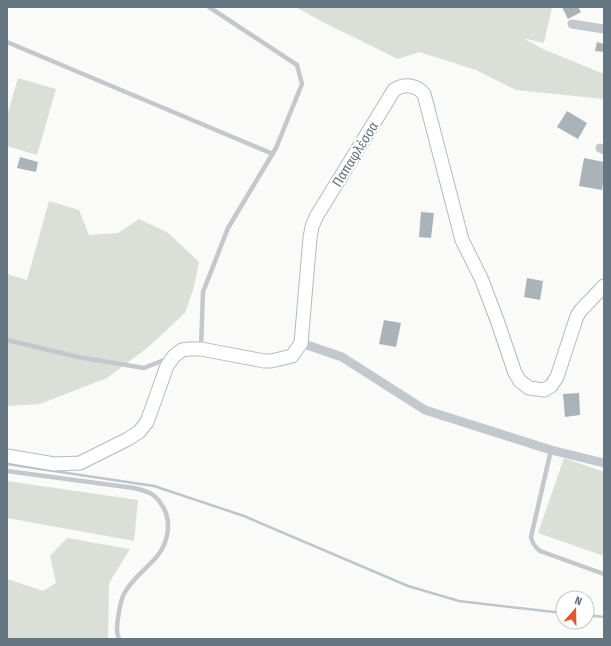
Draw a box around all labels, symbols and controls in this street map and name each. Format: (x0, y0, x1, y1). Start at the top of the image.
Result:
street label: Παπαφλέσσα (329, 118, 382, 190)
north arrow (555, 590, 595, 630)
text: N (573, 594, 584, 608)

